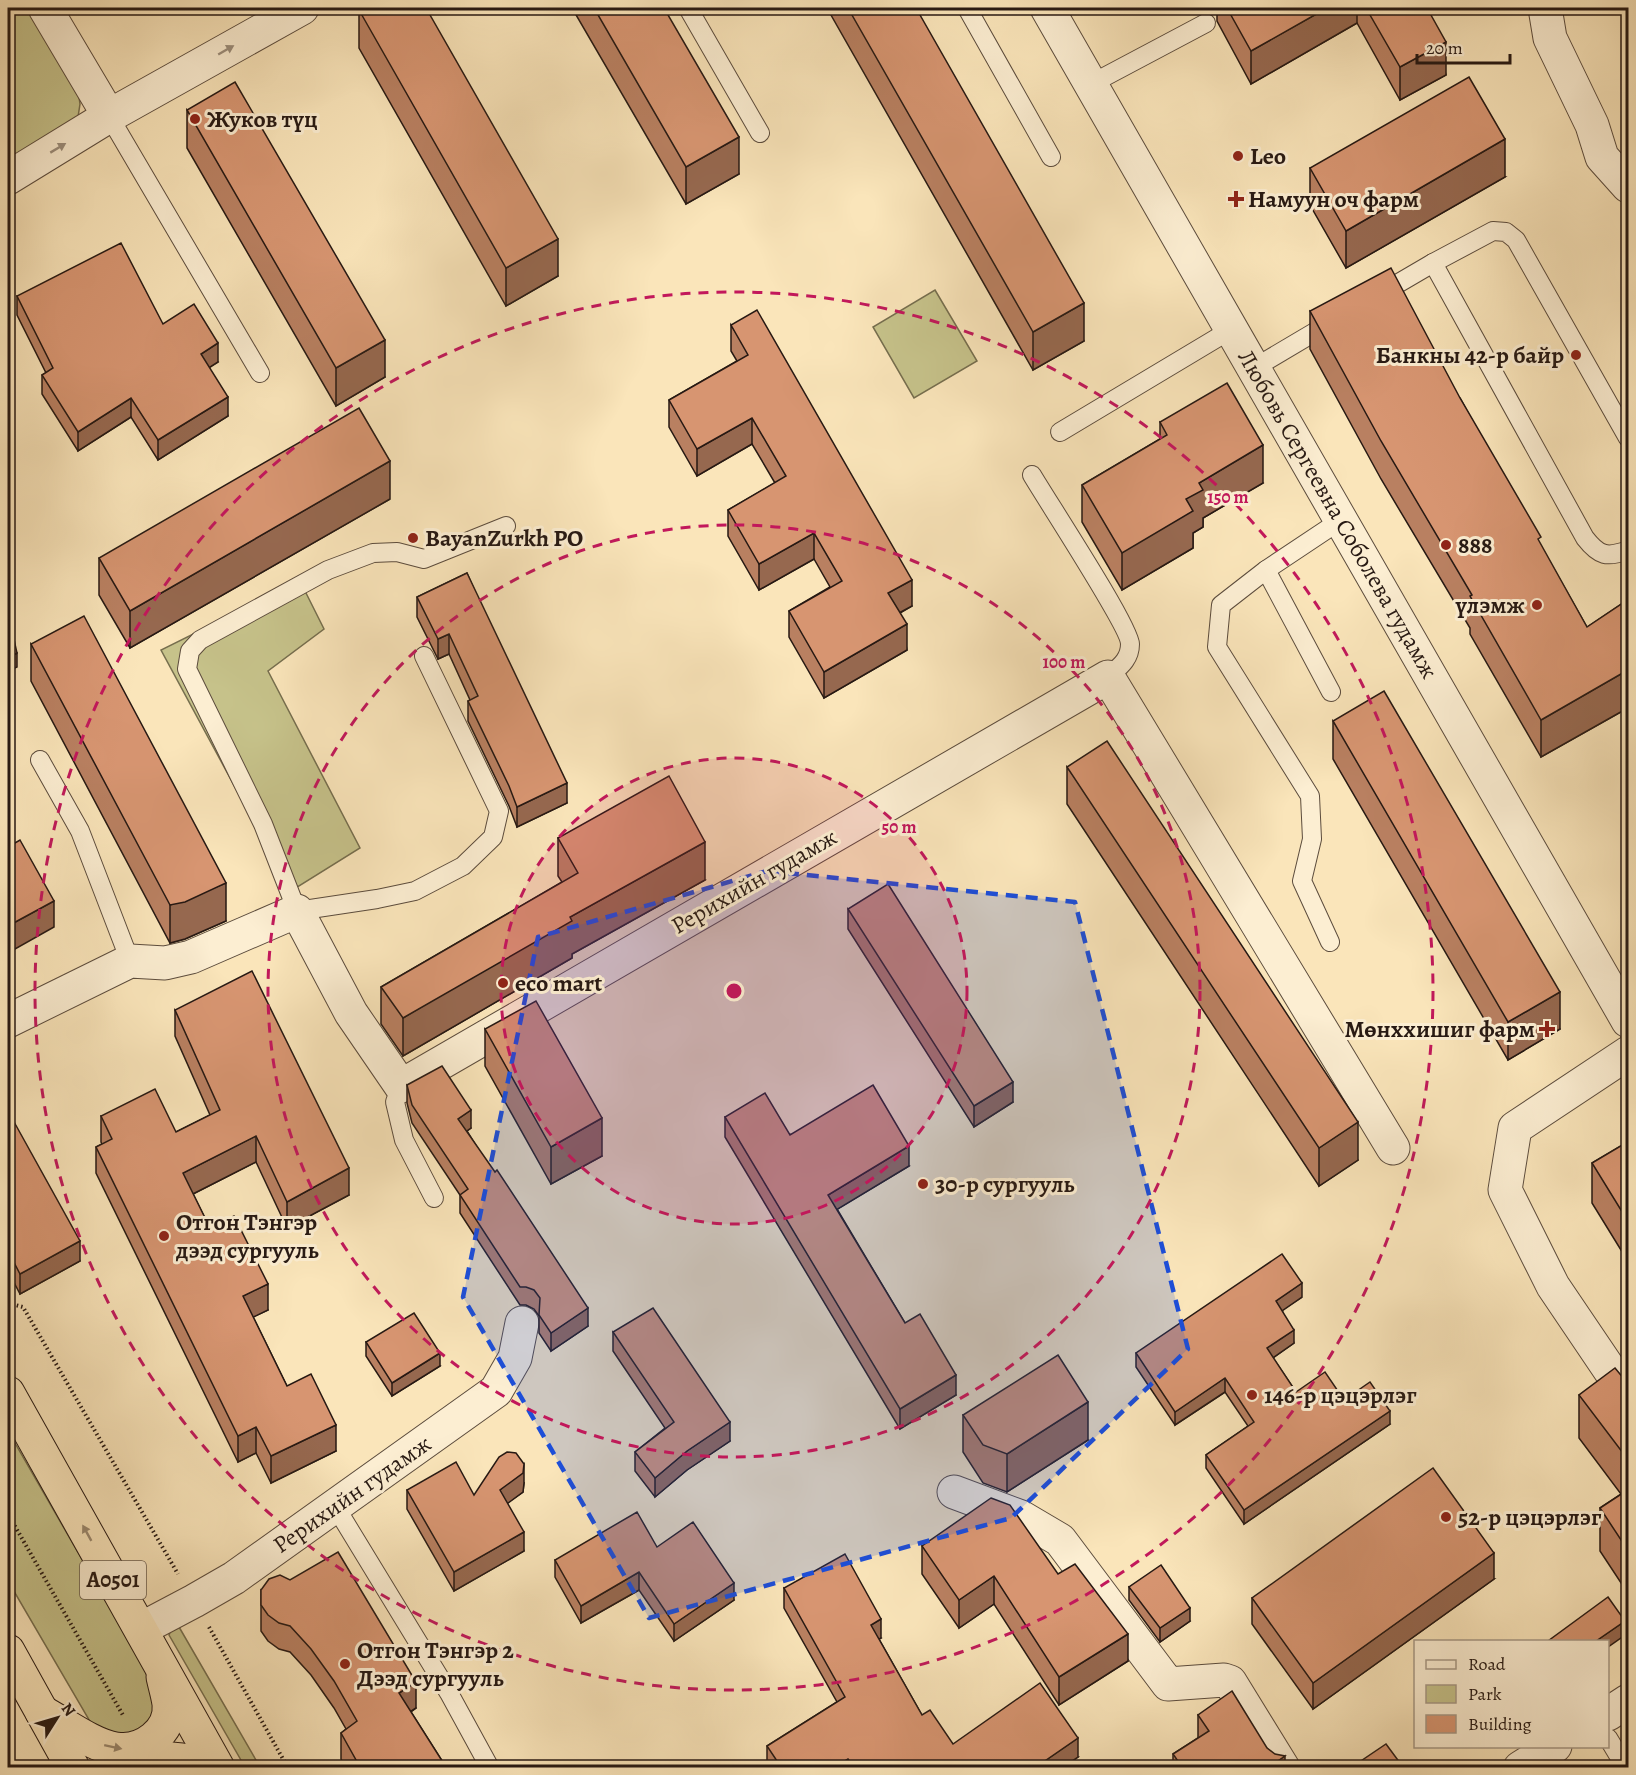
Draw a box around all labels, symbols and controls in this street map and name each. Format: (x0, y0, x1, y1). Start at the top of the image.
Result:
scale bar (1417, 27, 1510, 65)
text: 20 m (1426, 36, 1463, 60)
one-way arrow (218, 45, 235, 55)
place label: Жуков түц (207, 103, 318, 135)
marker: Жуков түц (188, 112, 202, 126)
place label: Leo (1250, 140, 1286, 172)
one-way arrow (50, 142, 66, 153)
marker: Leo (1231, 149, 1245, 163)
place label: Намуун оч фарм (1248, 183, 1419, 215)
marker: Намуун оч фарм (1229, 192, 1243, 206)
place label: Банкны 42-р байр (1376, 339, 1564, 371)
street label: Любовь Сергеевна Соболева гудамж (1230, 344, 1446, 684)
marker: Банкны 42-р байр (1569, 348, 1583, 362)
text: 150 m (1207, 485, 1249, 509)
place label: BayanZurkh PO (425, 522, 583, 554)
place label: 888 (1458, 529, 1493, 561)
marker: BayanZurkh PO (406, 531, 420, 545)
marker: 888 (1439, 538, 1453, 552)
place label: үлэмж (1454, 589, 1525, 621)
marker: үлэмж (1530, 598, 1544, 612)
text: 100 m (1043, 650, 1085, 674)
text: 50 m (882, 815, 916, 839)
street label: Рерихийн гудамж (665, 821, 843, 941)
place label: eco mart (515, 967, 602, 999)
marker: eco mart (496, 976, 510, 990)
centre of rings (724, 981, 744, 1001)
place label: Мөнххишиг фарм (1345, 1013, 1535, 1045)
marker: Мөнххишиг фарм (1540, 1022, 1554, 1036)
place label: 30-р сургууль (935, 1168, 1074, 1200)
marker: 30-р сургууль (916, 1177, 930, 1191)
place label: Отгон Тэнгэр дээд сургууль (175, 1206, 319, 1266)
marker: Отгон Тэнгэр дээд сургууль (157, 1229, 171, 1243)
place label: 146-р цэцэрлэг (1264, 1379, 1417, 1411)
marker: 146-р цэцэрлэг (1245, 1388, 1259, 1402)
street label: Рерихийн гудамж (267, 1427, 437, 1561)
place label: 52-р цэцэрлэг (1458, 1501, 1602, 1533)
marker: 52-р цэцэрлэг (1439, 1510, 1453, 1524)
one-way arrow (82, 1525, 92, 1542)
road number: A0501 (80, 1561, 146, 1599)
place label: Отгон Тэнгэр 2 Дээд сургууль (357, 1634, 514, 1694)
legend (1414, 1640, 1609, 1748)
text: Road (1468, 1652, 1506, 1676)
marker: Отгон Тэнгэр 2 Дээд сургууль (338, 1657, 352, 1671)
text: Park (1468, 1682, 1502, 1706)
north arrow (27, 1688, 87, 1748)
text: N (56, 1698, 81, 1721)
text: Building (1468, 1712, 1532, 1736)
one-way arrow (104, 1743, 123, 1752)

